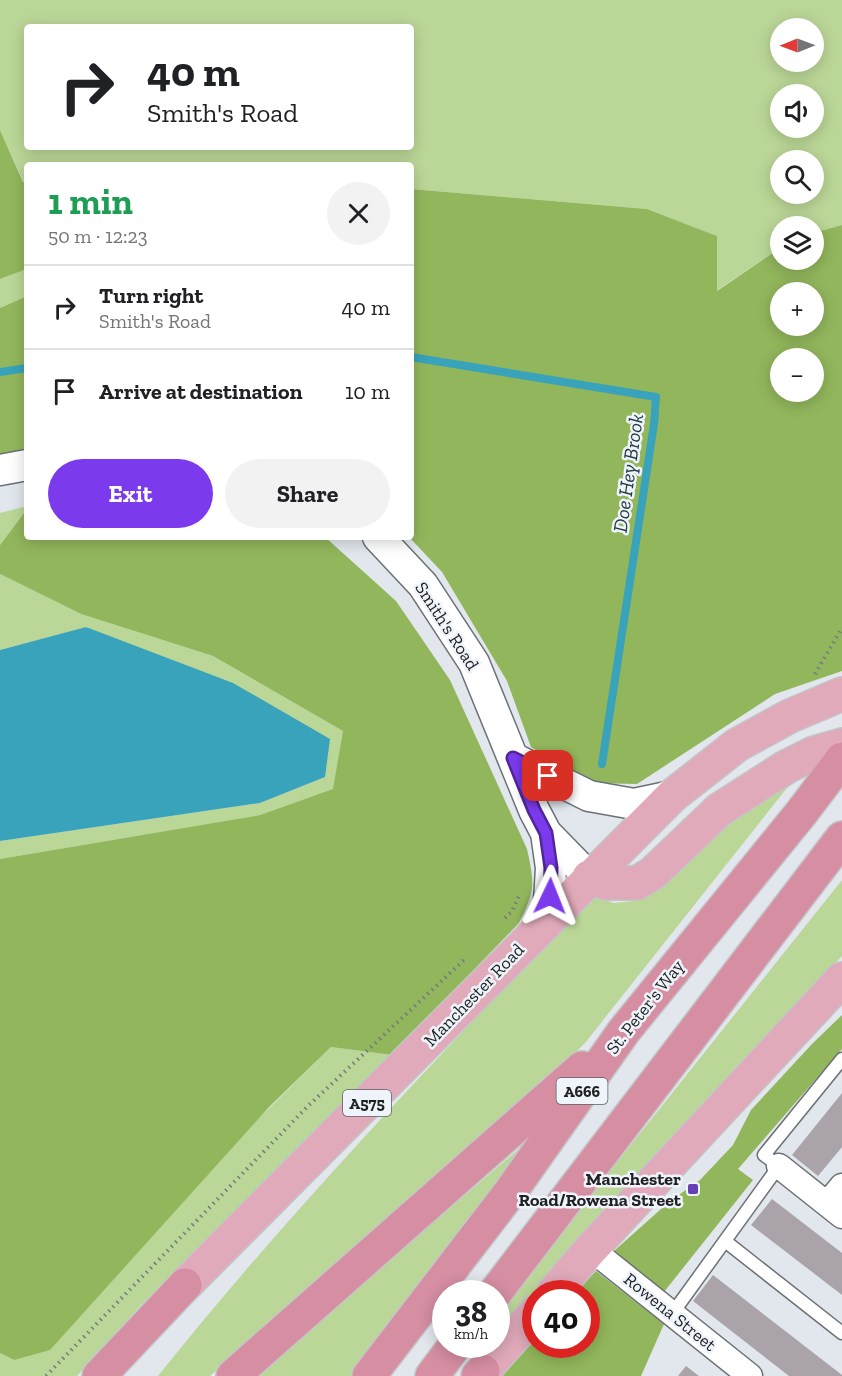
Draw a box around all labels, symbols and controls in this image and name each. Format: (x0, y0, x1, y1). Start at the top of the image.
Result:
north arrow (770, 18, 824, 72)
map controls (770, 18, 824, 402)
text: 40 m (147, 46, 240, 97)
icon: right (48, 48, 126, 126)
button: sound (770, 84, 824, 138)
text: Smith's Road (147, 97, 298, 129)
button: search (770, 150, 824, 204)
text: 1 min (48, 180, 133, 223)
button: close (327, 182, 390, 245)
button: layers (770, 216, 824, 270)
text: 50 m · 12:23 (48, 224, 148, 248)
text: Turn right (99, 282, 203, 309)
button: + (770, 282, 824, 336)
icon: right (48, 291, 81, 324)
text: 40 m (341, 294, 390, 321)
text: Smith's Road (99, 309, 211, 333)
button: − (770, 348, 824, 402)
icon: arrive (48, 375, 81, 408)
text: Arrive at destination (99, 378, 302, 405)
text: 10 m (345, 378, 390, 405)
water label: Doe Hey Brook (608, 412, 648, 534)
button: Exit (48, 459, 213, 528)
button: Share (225, 459, 390, 528)
street label: Smith's Road (410, 578, 484, 674)
pin (522, 750, 573, 801)
icon: arrive (531, 759, 564, 792)
position arrow (518, 864, 582, 928)
street label: Manchester Road (419, 939, 529, 1051)
street label: St. Peter's Way (601, 955, 689, 1059)
road number: A666 (556, 1078, 608, 1104)
road number: A575 (343, 1090, 391, 1116)
place label: Manchester Road/Rowena Street (519, 1168, 682, 1211)
marker: Manchester Road/Rowena Street (686, 1182, 700, 1196)
street label: Rowena Street (619, 1268, 721, 1356)
speed limit sign: 40 (522, 1280, 600, 1358)
text: 38 (455, 1294, 487, 1330)
text: km/h (454, 1325, 488, 1343)

